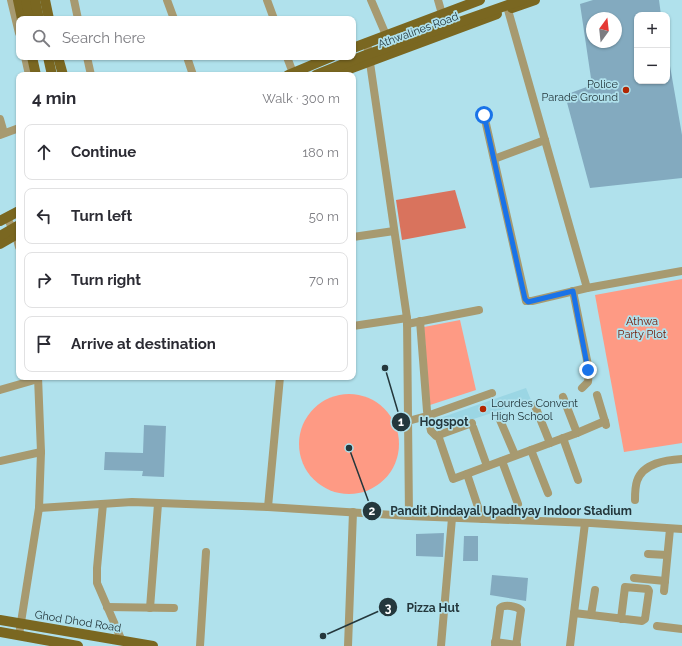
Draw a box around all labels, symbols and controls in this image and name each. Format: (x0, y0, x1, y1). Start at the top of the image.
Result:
street label: Athwalines Road (376, 10, 460, 51)
north arrow (586, 12, 622, 48)
map controls (634, 12, 670, 84)
button: + (634, 12, 670, 48)
search box (16, 16, 356, 60)
icon: search (30, 27, 52, 49)
text: Search here (62, 29, 145, 47)
button: − (634, 48, 670, 84)
place label: Police Parade Ground (541, 78, 619, 104)
marker: Police Parade Ground (621, 85, 631, 95)
text: 4 min (32, 88, 76, 108)
text: Walk · 300 m (262, 91, 340, 106)
route start (475, 106, 493, 124)
icon: ahead (33, 141, 55, 163)
text: Continue (71, 143, 136, 161)
text: 180 m (303, 145, 339, 160)
icon: left (33, 205, 55, 227)
text: Turn left (71, 207, 132, 225)
text: 50 m (309, 209, 339, 224)
icon: right (33, 269, 55, 291)
text: Turn right (71, 271, 141, 289)
text: 70 m (309, 273, 339, 288)
park label: Athwa Party Plot (618, 315, 667, 341)
icon: arrive (33, 333, 55, 355)
text: Arrive at destination (71, 335, 216, 353)
route end (579, 361, 597, 379)
place label: Lourdes Convent High School (491, 397, 578, 423)
marker: Lourdes Convent High School (478, 404, 488, 414)
callout: Hogspot (391, 410, 476, 434)
text: 1 (398, 415, 404, 429)
text: Hogspot (419, 415, 469, 429)
callout: Pandit Dindayal Upadhyay Indoor Stadium (362, 499, 641, 523)
text: 2 (369, 504, 376, 518)
text: Pandit Dindayal Upadhyay Indoor Stadium (390, 504, 632, 518)
callout: Pizza Hut (378, 595, 468, 619)
text: 3 (385, 601, 392, 615)
text: Pizza Hut (406, 601, 460, 615)
street label: Ghod Dhod Road (34, 608, 122, 635)

